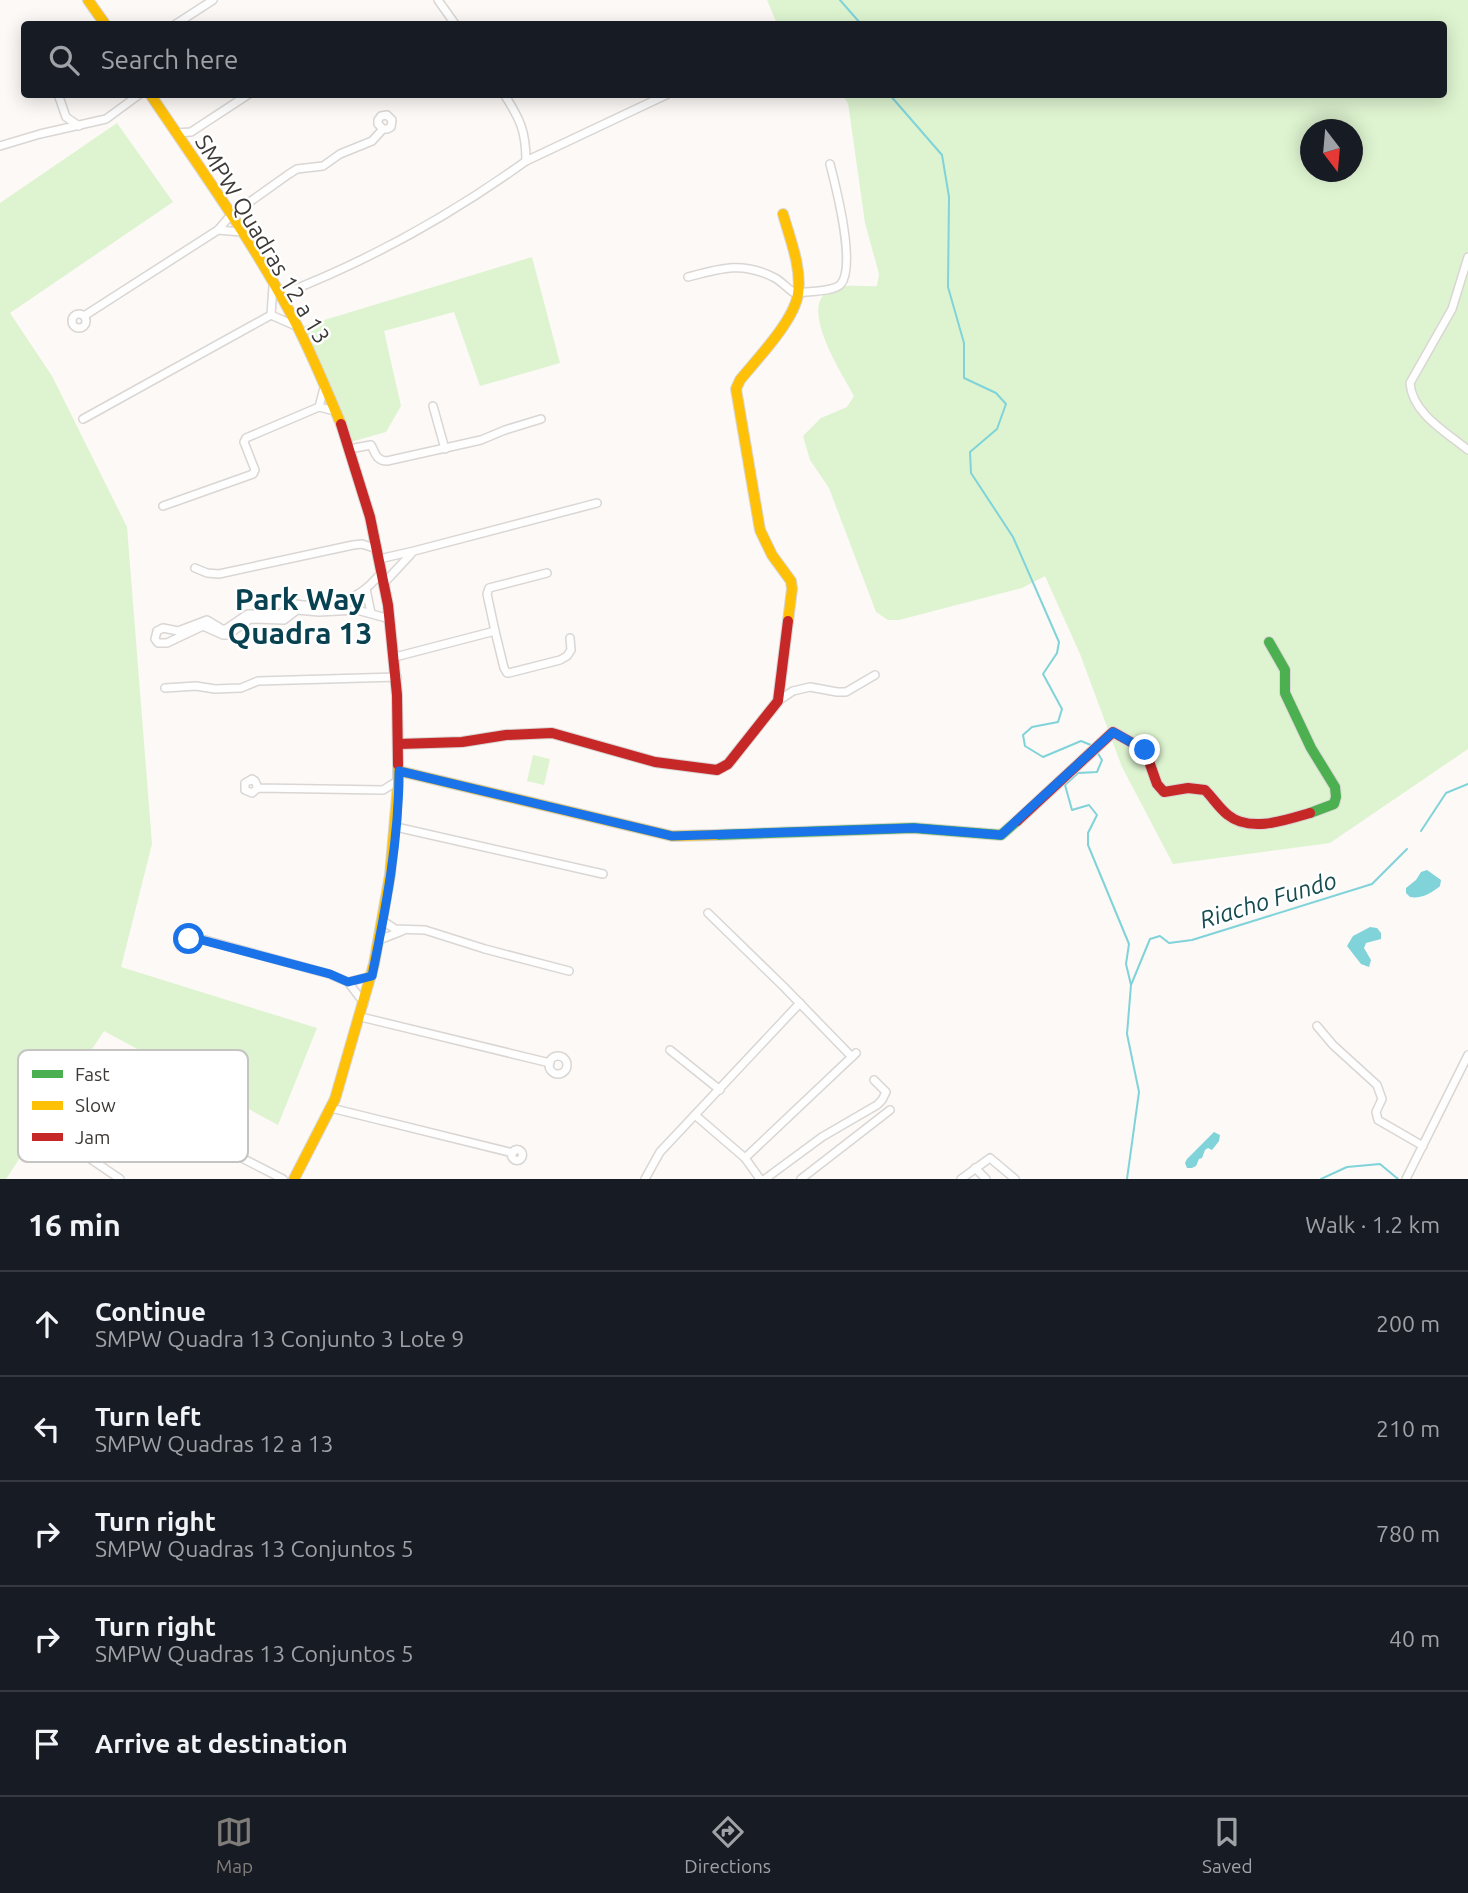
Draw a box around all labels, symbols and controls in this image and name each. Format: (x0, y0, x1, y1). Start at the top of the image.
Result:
search box (21, 21, 1447, 98)
icon: search (45, 41, 83, 79)
text: Search here (101, 45, 238, 74)
north arrow (1300, 119, 1363, 182)
street label: SMPW Quadras 12 a 13 (191, 130, 335, 348)
district label: Park Way Quadra 13 (228, 582, 372, 650)
route end (1129, 734, 1160, 765)
water label: Riacho Fundo (1196, 866, 1340, 934)
route start (173, 923, 204, 954)
legend (18, 1050, 248, 1162)
text: Fast (75, 1063, 110, 1085)
text: Slow (75, 1094, 116, 1116)
text: Jam (75, 1126, 111, 1148)
text: 16 min (28, 1208, 121, 1242)
text: Walk · 1.2 km (1305, 1212, 1440, 1237)
text: Continue (95, 1297, 206, 1326)
icon: ahead (28, 1305, 66, 1343)
text: 200 m (1376, 1311, 1440, 1336)
text: SMPW Quadra 13 Conjunto 3 Lote 9 (95, 1326, 464, 1351)
text: Turn left (95, 1402, 201, 1431)
icon: left (28, 1410, 66, 1448)
text: 210 m (1376, 1416, 1440, 1441)
text: SMPW Quadras 12 a 13 (95, 1431, 334, 1456)
text: Turn right (95, 1507, 216, 1536)
icon: right (28, 1515, 66, 1553)
text: 780 m (1376, 1521, 1440, 1546)
text: SMPW Quadras 13 Conjuntos 5 (95, 1536, 414, 1561)
text: Turn right (95, 1612, 216, 1641)
icon: right (28, 1620, 66, 1658)
text: 40 m (1389, 1626, 1440, 1651)
text: SMPW Quadras 13 Conjuntos 5 (95, 1641, 414, 1666)
icon: arrive (28, 1725, 66, 1763)
text: Arrive at destination (95, 1729, 348, 1758)
tab: Map (215, 1813, 253, 1877)
tab: Directions (684, 1813, 771, 1877)
tab: Saved (1202, 1813, 1253, 1877)

